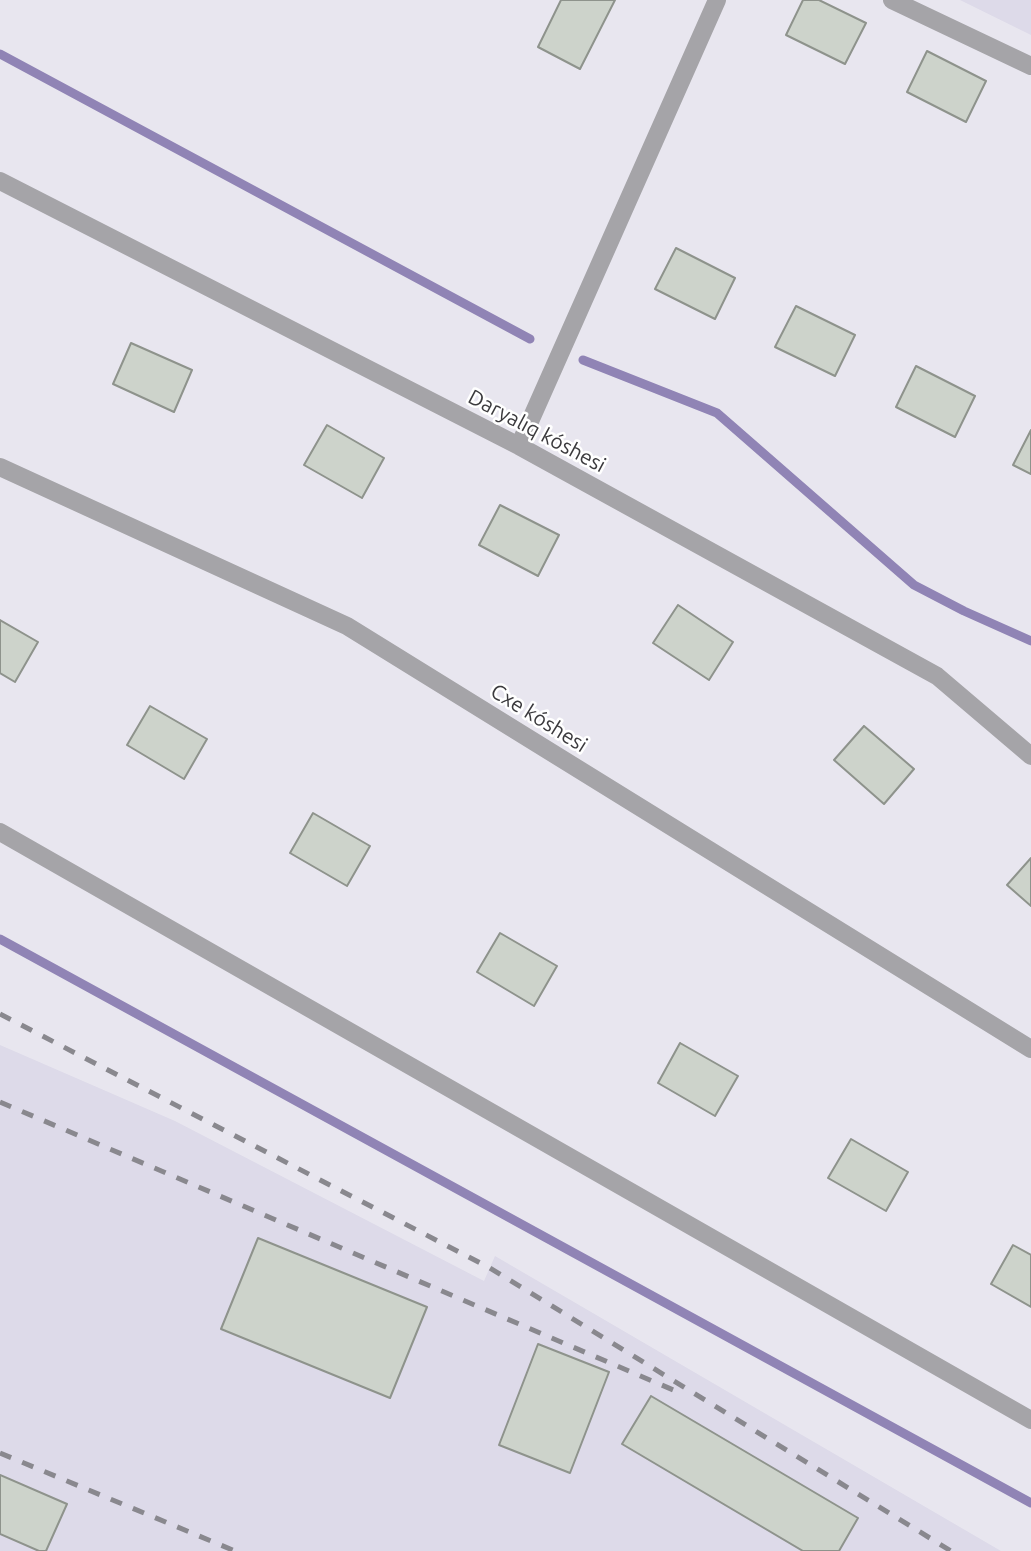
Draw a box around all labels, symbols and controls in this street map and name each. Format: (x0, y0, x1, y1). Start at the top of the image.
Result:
street label: Daryalıq kóshesi (464, 384, 610, 478)
street label: Cxe kóshesi (486, 678, 592, 758)

